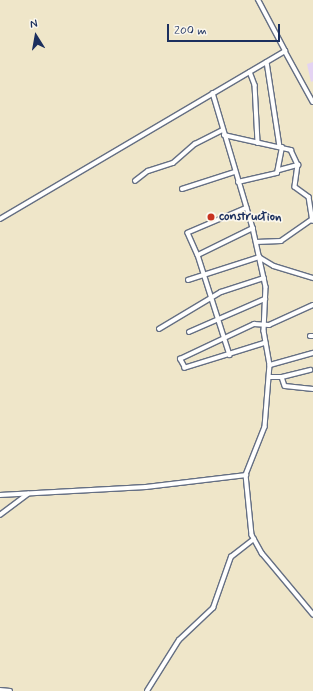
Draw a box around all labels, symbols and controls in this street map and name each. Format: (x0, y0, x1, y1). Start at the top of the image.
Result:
north arrow (16, 16, 56, 56)
scale bar (169, 16, 282, 42)
text: N (29, 17, 39, 32)
text: 200 m (174, 23, 207, 39)
place label: construction (219, 209, 282, 225)
marker: construction (206, 212, 216, 222)

